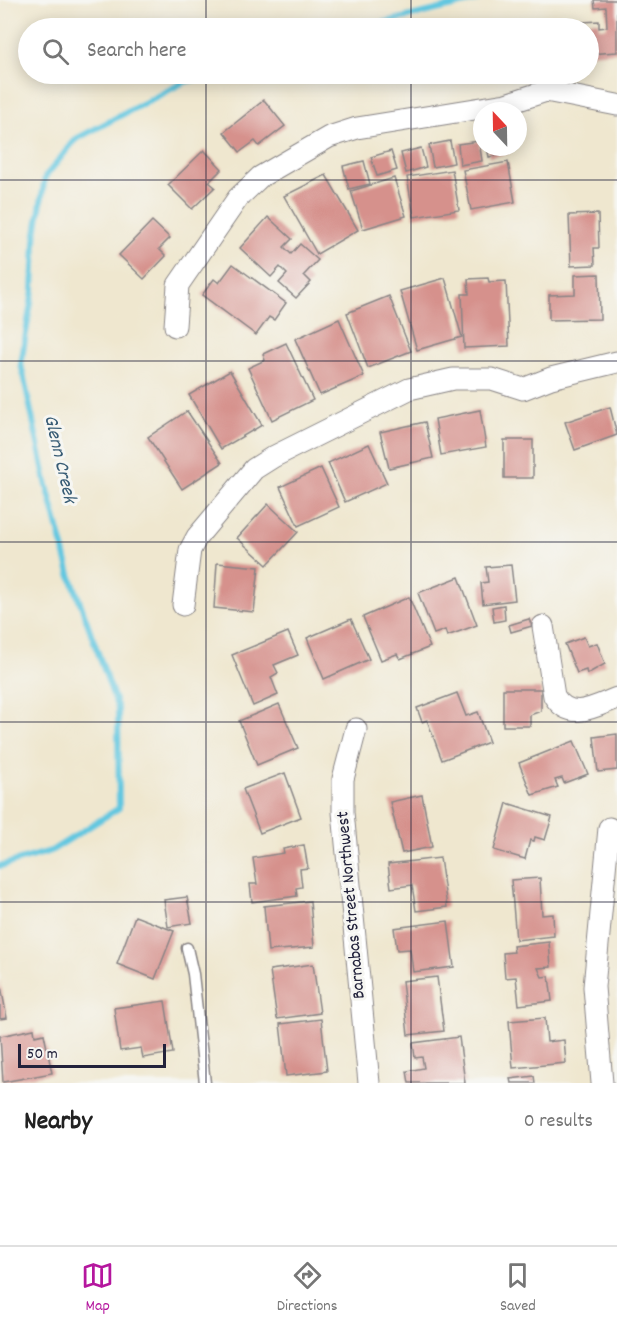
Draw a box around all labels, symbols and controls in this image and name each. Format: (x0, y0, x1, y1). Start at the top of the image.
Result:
search box (18, 18, 599, 84)
icon: search (39, 35, 72, 68)
text: Search here (87, 36, 186, 67)
north arrow (473, 102, 527, 156)
water label: Glenn Creek (35, 412, 83, 508)
street label: Barnabas Street Northwest (331, 810, 373, 1000)
scale bar (18, 1041, 166, 1068)
text: 50 m (27, 1043, 58, 1066)
text: Nearby (24, 1104, 92, 1141)
text: 0 results (524, 1108, 593, 1136)
tab: Map (81, 1259, 114, 1318)
tab: Directions (277, 1259, 337, 1318)
tab: Saved (500, 1259, 536, 1318)

